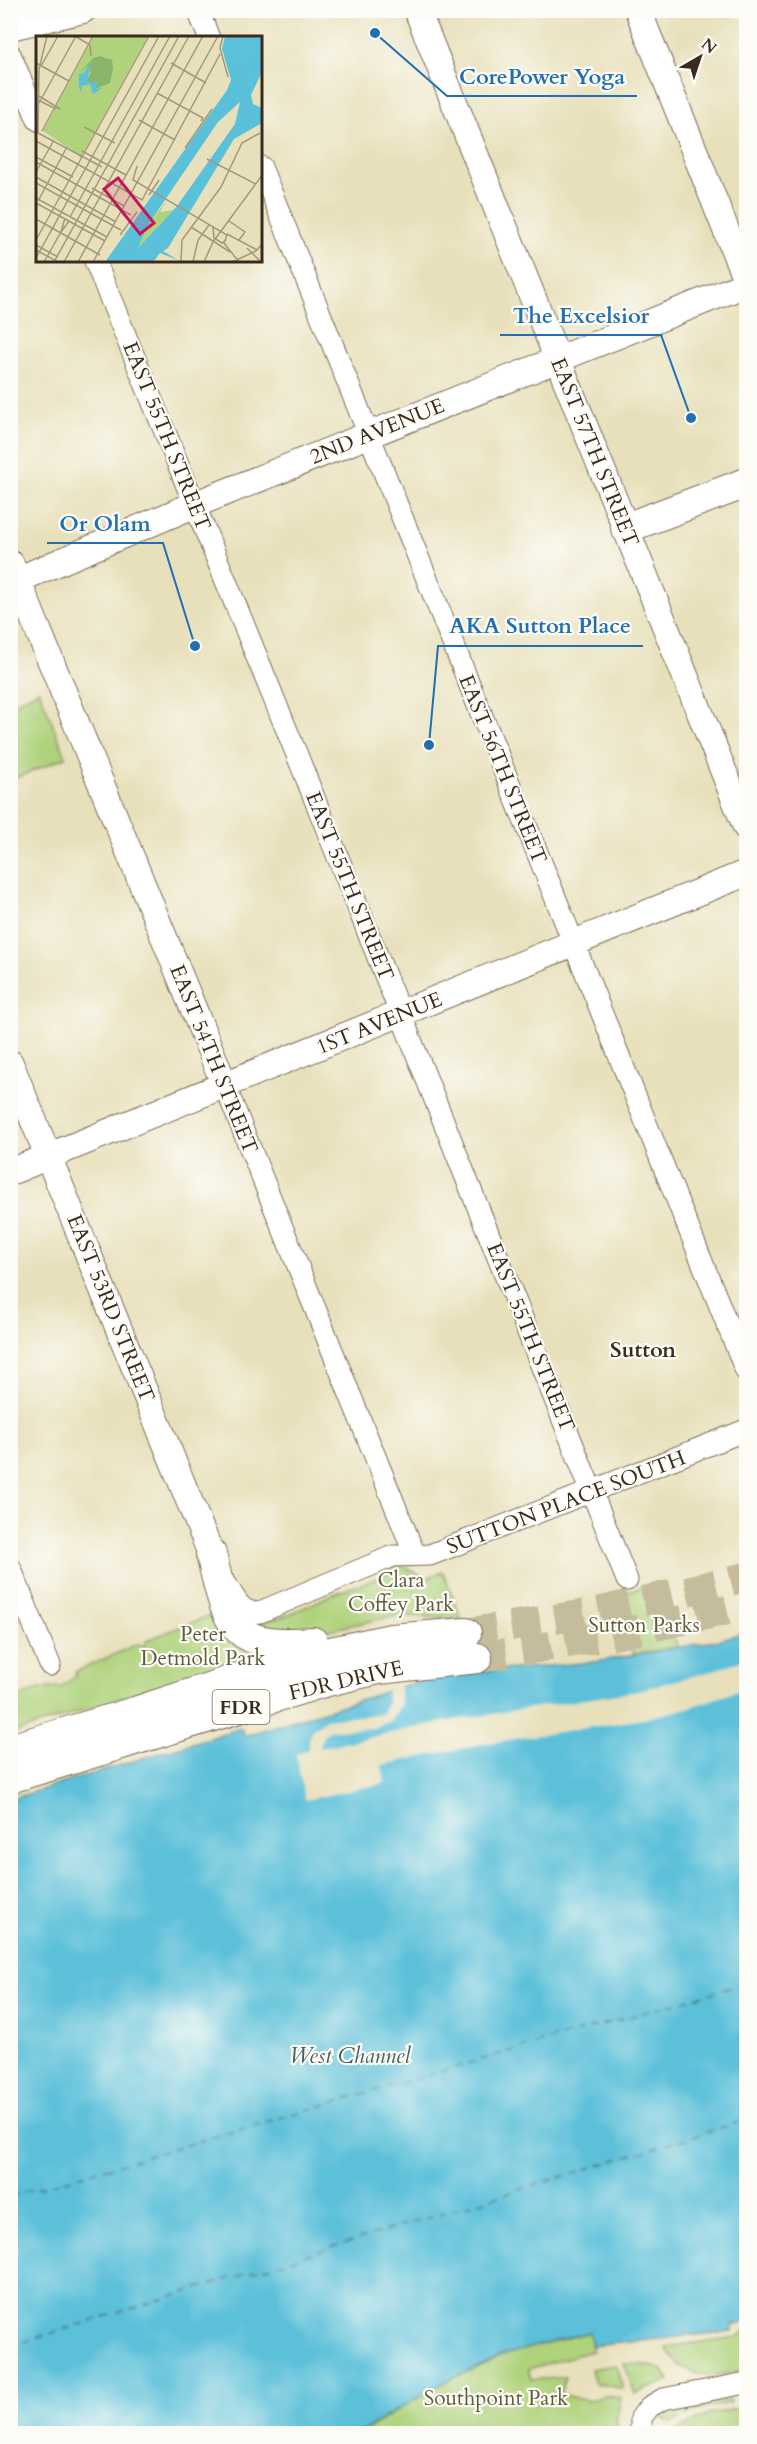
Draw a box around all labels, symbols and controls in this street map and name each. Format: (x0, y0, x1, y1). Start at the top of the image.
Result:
north arrow (670, 27, 730, 87)
text: N (696, 33, 721, 59)
inset map (36, 36, 262, 262)
callout: CorePower Yoga (447, 56, 637, 96)
text: CorePower Yoga (459, 62, 625, 92)
callout: The Excelsior (500, 295, 661, 335)
text: The Excelsior (513, 301, 650, 331)
street label: EAST 55TH STREET (115, 337, 218, 535)
street label: EAST 57TH STREET (543, 353, 646, 551)
street label: 2ND AVENUE (306, 391, 449, 472)
callout: Or Olam (47, 503, 163, 543)
text: Or Olam (59, 509, 152, 539)
callout: AKA Sutton Place (438, 606, 643, 646)
text: AKA Sutton Place (449, 611, 631, 641)
street label: EAST 56TH STREET (451, 670, 554, 868)
street label: EAST 55TH STREET (298, 787, 401, 985)
street label: EAST 54TH STREET (162, 960, 265, 1158)
street label: 1ST AVENUE (312, 985, 447, 1062)
street label: EAST 53RD STREET (60, 1210, 161, 1406)
street label: EAST 55TH STREET (479, 1238, 582, 1436)
district label: Sutton (610, 1335, 676, 1365)
street label: SUTTON PLACE SOUTH (443, 1443, 690, 1561)
park label: Clara Coffey Park (348, 1566, 455, 1619)
park label: Sutton Parks (588, 1611, 700, 1640)
park label: Peter Detmold Park (141, 1620, 266, 1673)
street label: FDR DRIVE (286, 1653, 406, 1708)
road number: FDR (212, 1690, 270, 1724)
water label: West Channel (290, 2041, 411, 2071)
park label: Southpoint Park (424, 2384, 569, 2413)

